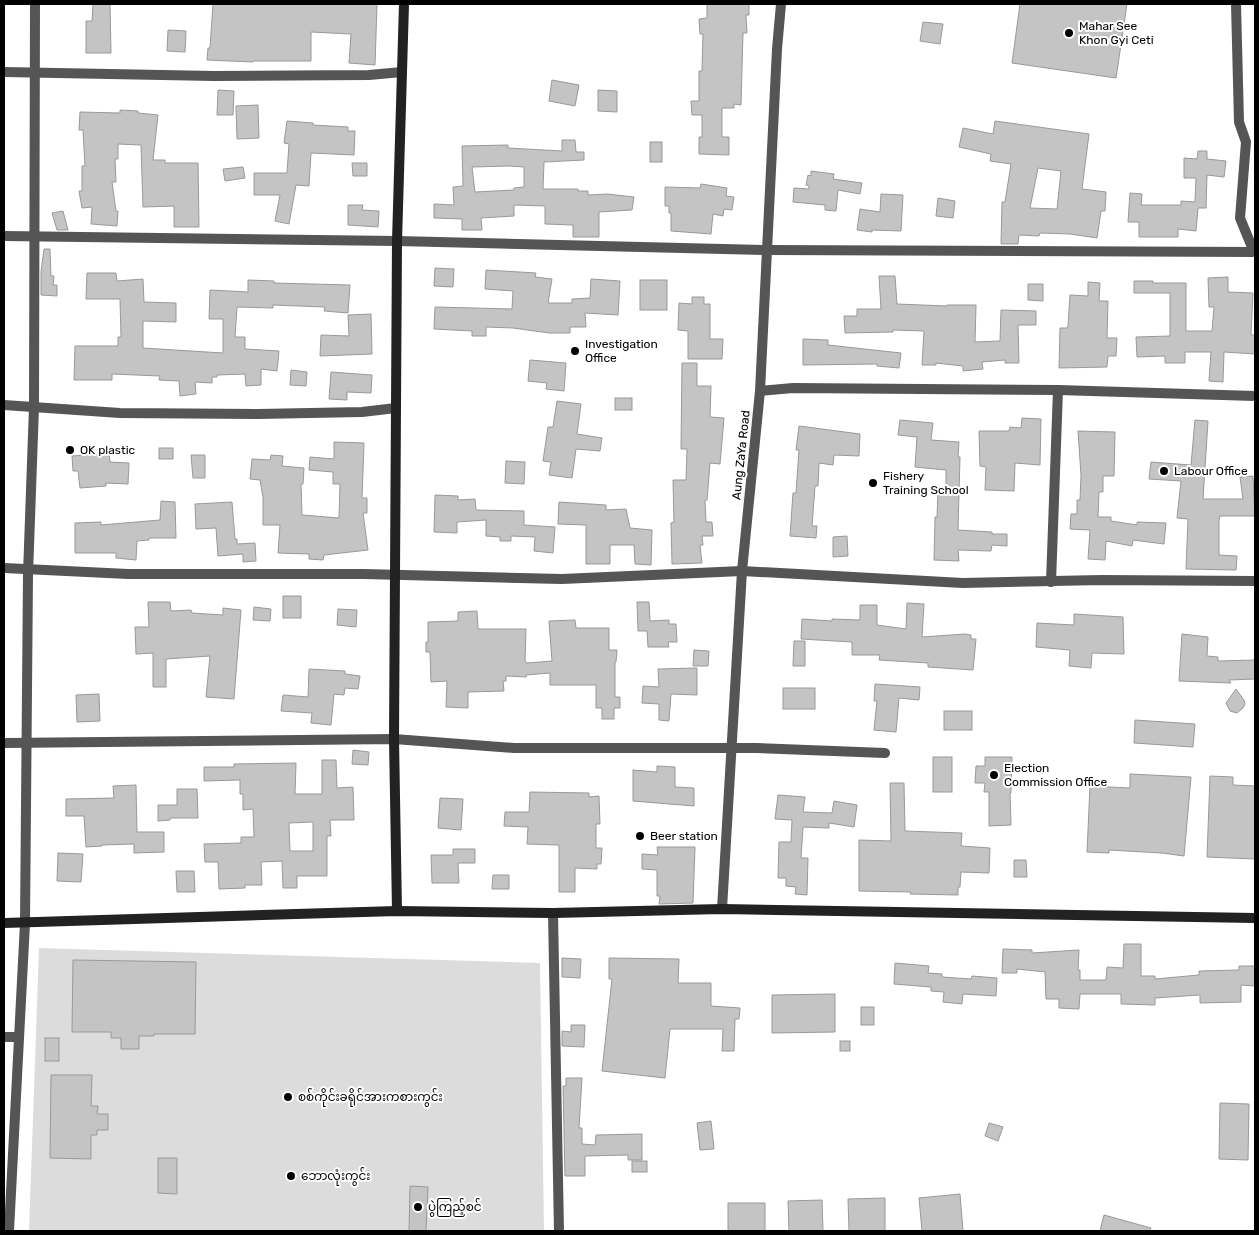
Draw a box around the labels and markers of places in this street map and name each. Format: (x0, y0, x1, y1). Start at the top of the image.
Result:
place label: Mahar See Khon Gyi Ceti (1079, 19, 1154, 47)
marker: Mahar See Khon Gyi Ceti (1063, 27, 1075, 39)
place label: Investigation Office (585, 337, 658, 365)
marker: Investigation Office (569, 345, 581, 357)
place label: OK plastic (80, 443, 136, 457)
marker: OK plastic (64, 444, 76, 456)
place label: Labour Office (1174, 464, 1248, 478)
marker: Labour Office (1158, 465, 1170, 477)
place label: Fishery Training School (883, 469, 969, 497)
marker: Fishery Training School (867, 477, 879, 489)
place label: Election Commission Office (1004, 761, 1107, 789)
marker: Election Commission Office (988, 769, 1000, 781)
place label: Beer station (650, 829, 718, 843)
marker: Beer station (634, 830, 646, 842)
place label: စစ်ကိုင်းခရိုင်အားကစားကွင်း (298, 1088, 443, 1107)
marker: စစ်ကိုင်းခရိုင်အားကစားကွင်း (282, 1091, 294, 1103)
place label: ဘောလုံးကွင်း (301, 1167, 370, 1186)
marker: ဘောလုံးကွင်း (285, 1170, 297, 1182)
place label: ပွဲကြည့်စင် (428, 1198, 482, 1217)
marker: ပွဲကြည့်စင် (412, 1201, 424, 1213)

